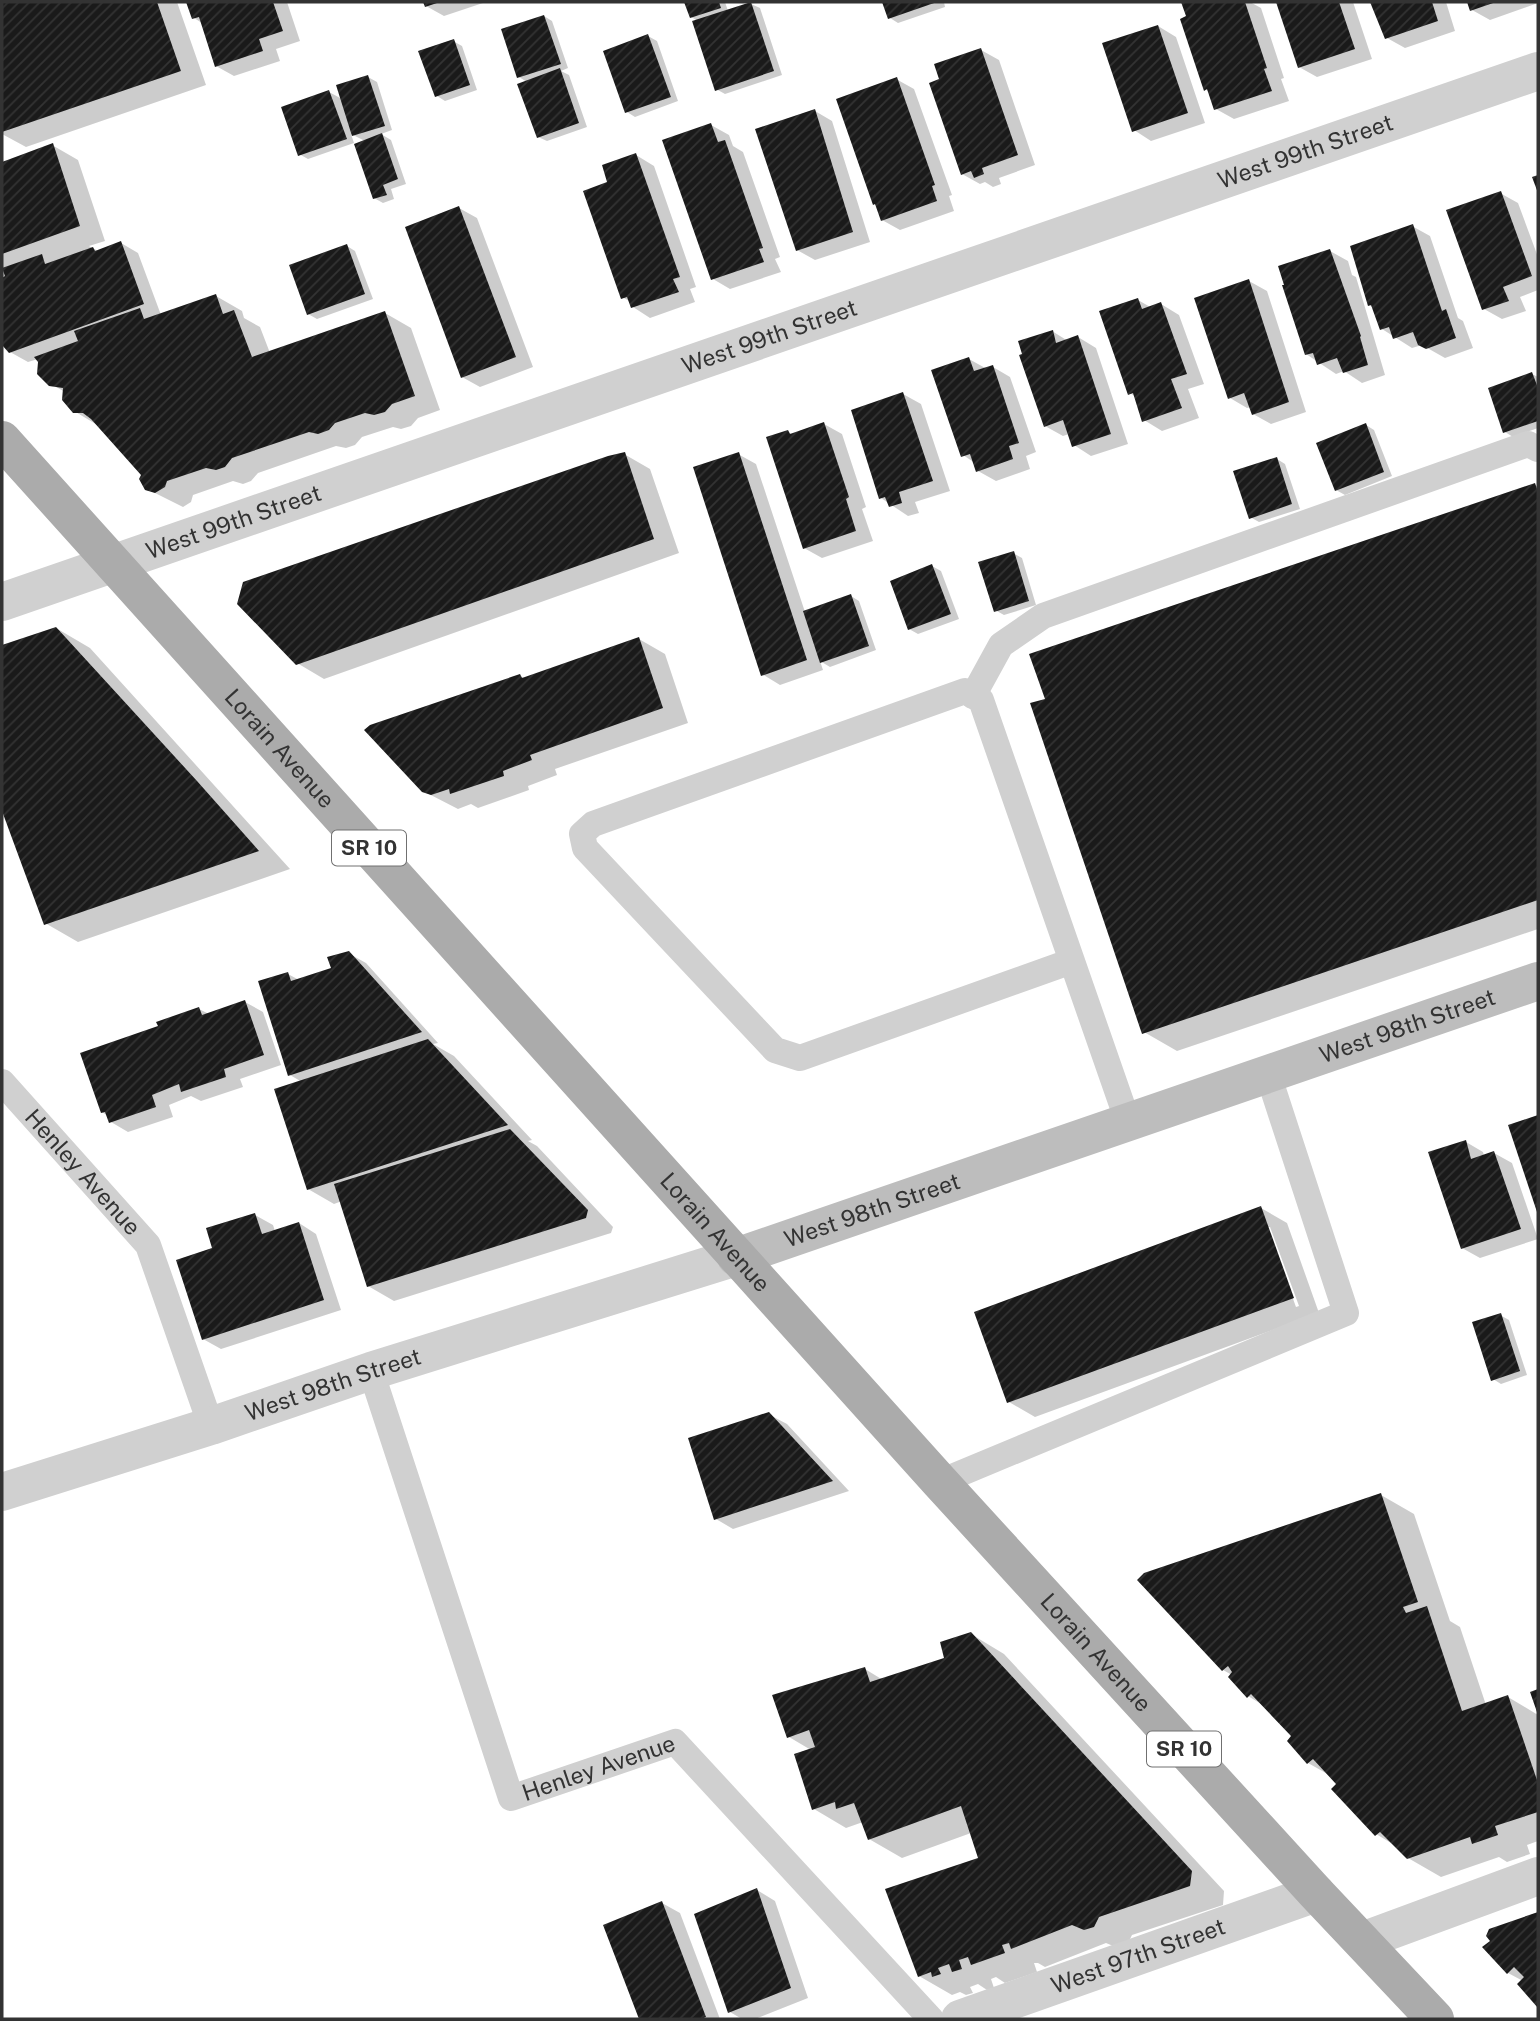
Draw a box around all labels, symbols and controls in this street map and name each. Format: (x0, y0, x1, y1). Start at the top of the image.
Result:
street label: West 99th Street (1214, 108, 1396, 194)
street label: West 99th Street (678, 293, 860, 379)
street label: West 99th Street (142, 479, 324, 564)
street label: Lorain Avenue (220, 683, 341, 813)
road number: SR 10 (332, 830, 406, 866)
street label: West 98th Street (1316, 983, 1499, 1068)
street label: Henley Avenue (20, 1103, 147, 1240)
street label: Lorain Avenue (655, 1167, 776, 1297)
street label: West 98th Street (781, 1167, 963, 1252)
street label: West 98th Street (241, 1342, 424, 1426)
street label: Lorain Avenue (1035, 1587, 1157, 1717)
street label: Henley Avenue (518, 1729, 679, 1806)
road number: SR 10 (1147, 1732, 1221, 1766)
street label: West 97th Street (1047, 1912, 1229, 1999)

